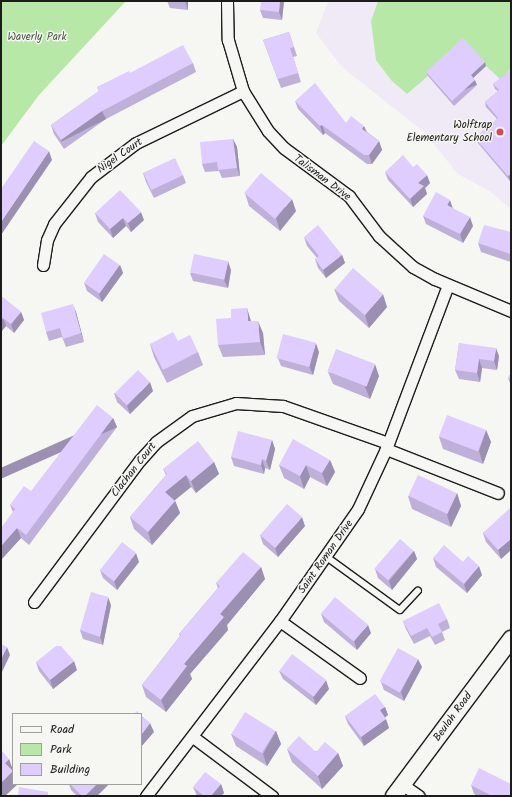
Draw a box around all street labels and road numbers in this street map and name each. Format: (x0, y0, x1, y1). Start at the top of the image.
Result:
street label: Nigel Court (95, 136, 145, 176)
street label: Talisman Drive (291, 152, 353, 204)
street label: Clachan Court (109, 440, 159, 500)
street label: Saint Roman Drive (296, 518, 356, 596)
street label: Beulah Road (431, 690, 475, 744)

